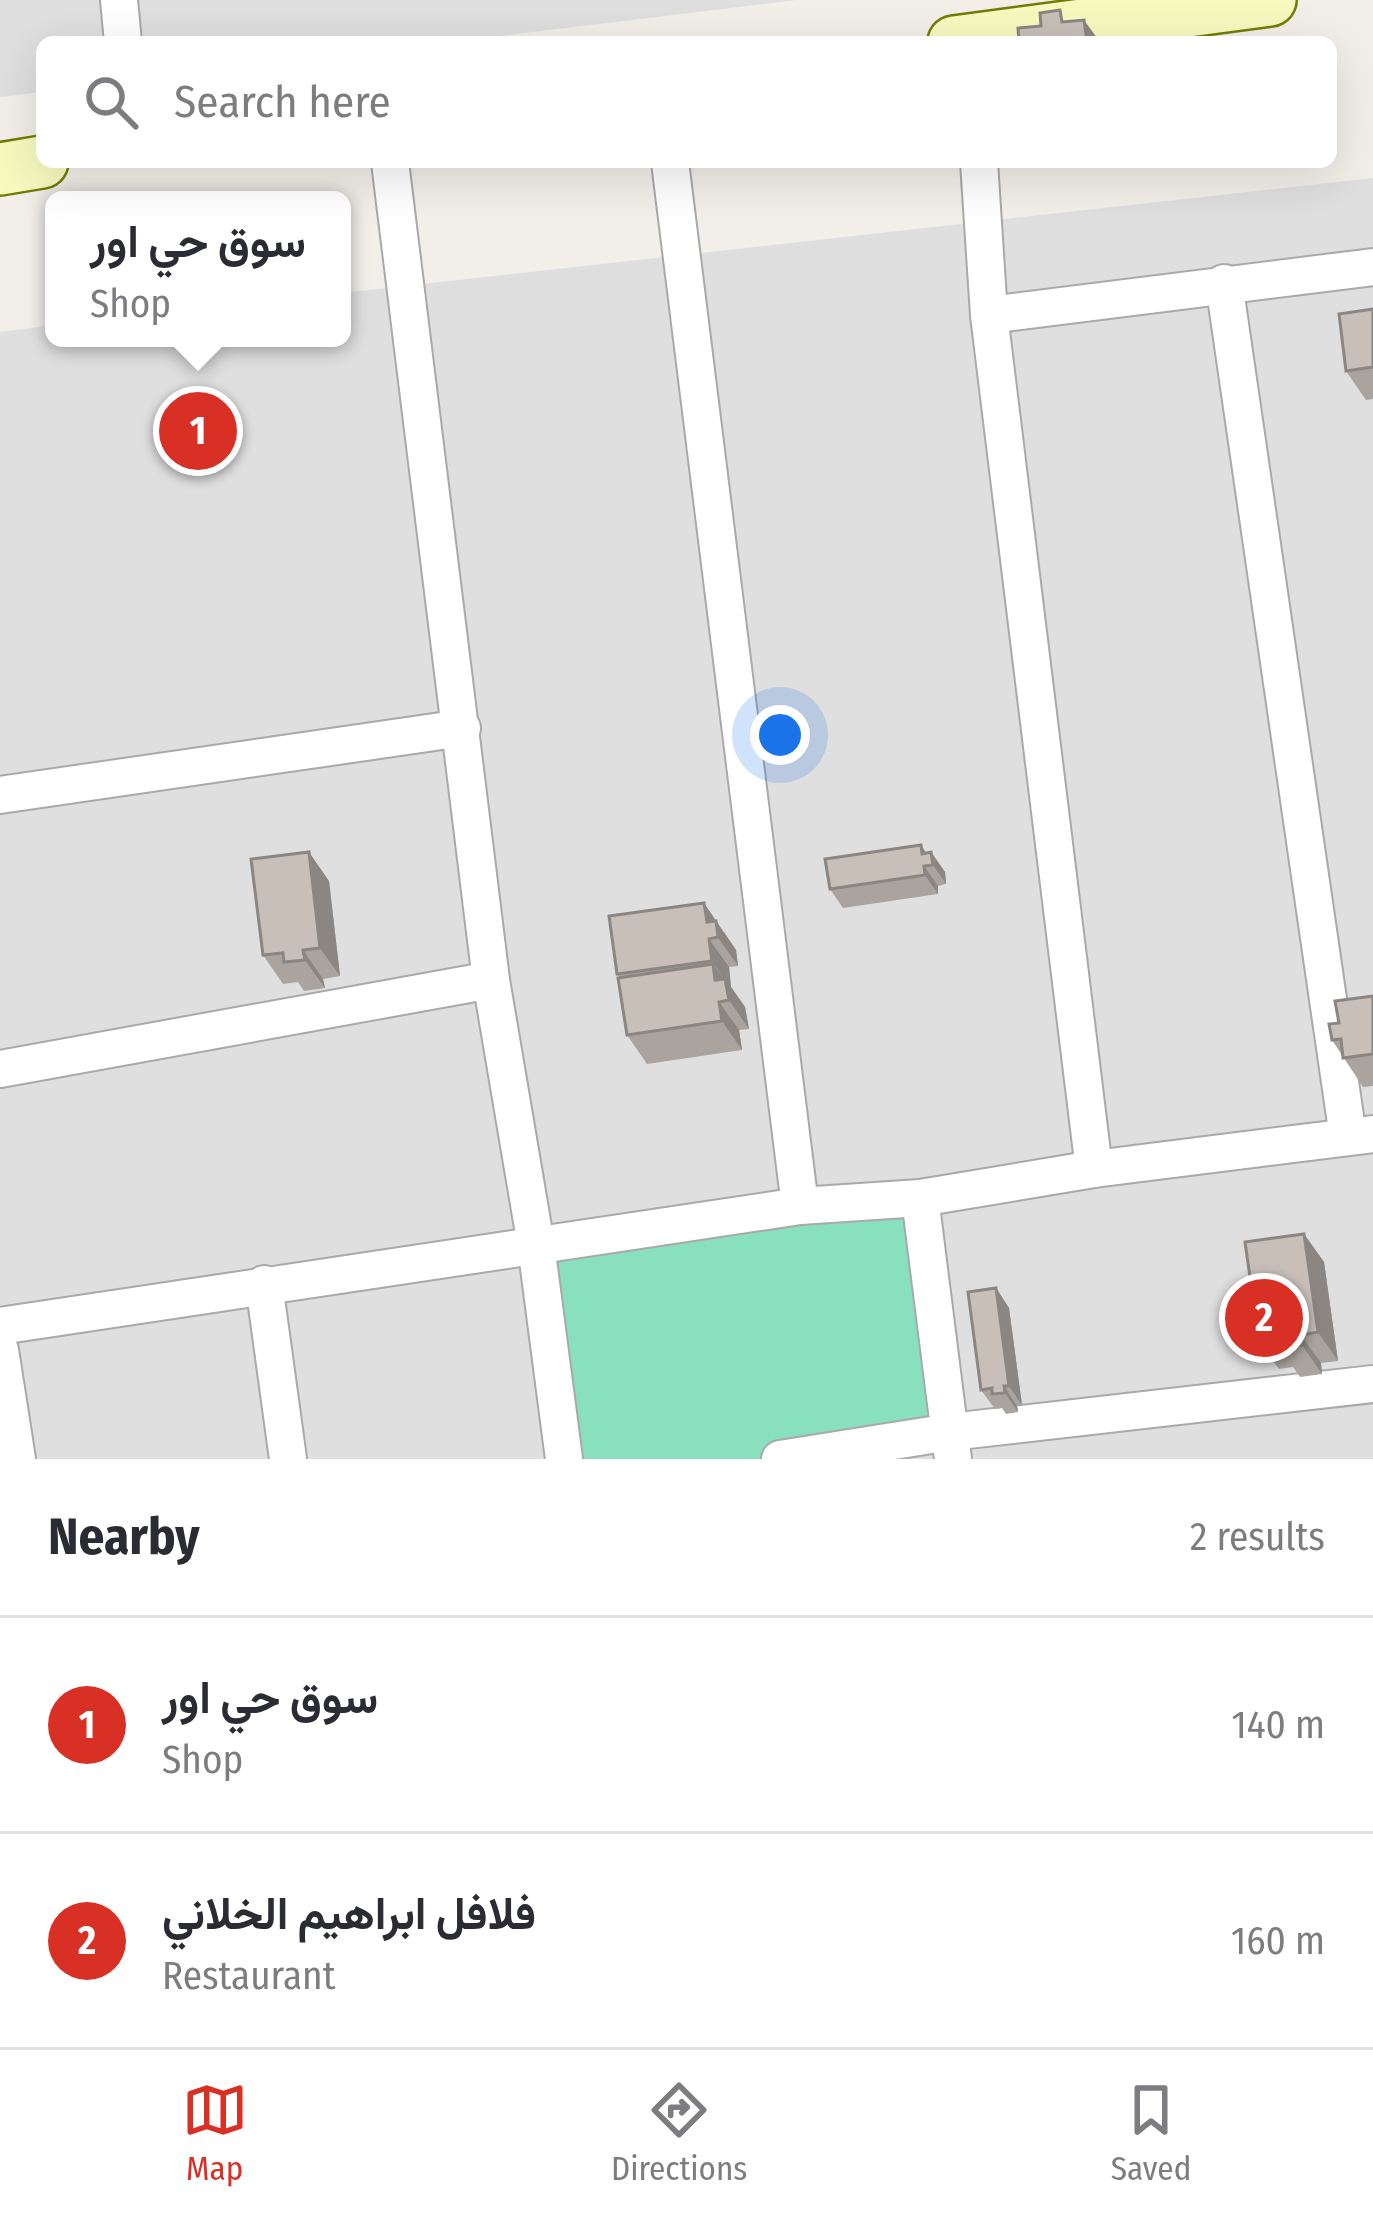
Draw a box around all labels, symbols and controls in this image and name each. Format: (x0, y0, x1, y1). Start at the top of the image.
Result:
search box (36, 36, 1337, 168)
icon: search (78, 69, 144, 135)
text: Search here (174, 75, 391, 129)
popup (45, 191, 351, 347)
text: سوق حي اور (90, 215, 306, 269)
text: Shop (90, 281, 171, 327)
pin: 1 (159, 386, 237, 476)
your location (750, 705, 810, 765)
pin: 2 (1225, 1273, 1303, 1363)
text: Nearby (48, 1506, 200, 1568)
text: 2 results (1190, 1514, 1325, 1560)
text: سوق حي اور (162, 1671, 378, 1725)
text: 1 (79, 1702, 95, 1748)
text: 140 m (1231, 1702, 1325, 1748)
text: Shop (162, 1737, 243, 1783)
text: فلافل ابراهيم الخلاني (162, 1887, 536, 1941)
text: 2 (78, 1918, 96, 1964)
text: 160 m (1231, 1918, 1325, 1964)
text: Restaurant (162, 1953, 335, 1999)
tab: Map (182, 2077, 248, 2189)
tab: Directions (611, 2077, 747, 2189)
tab: Saved (1111, 2077, 1191, 2189)

